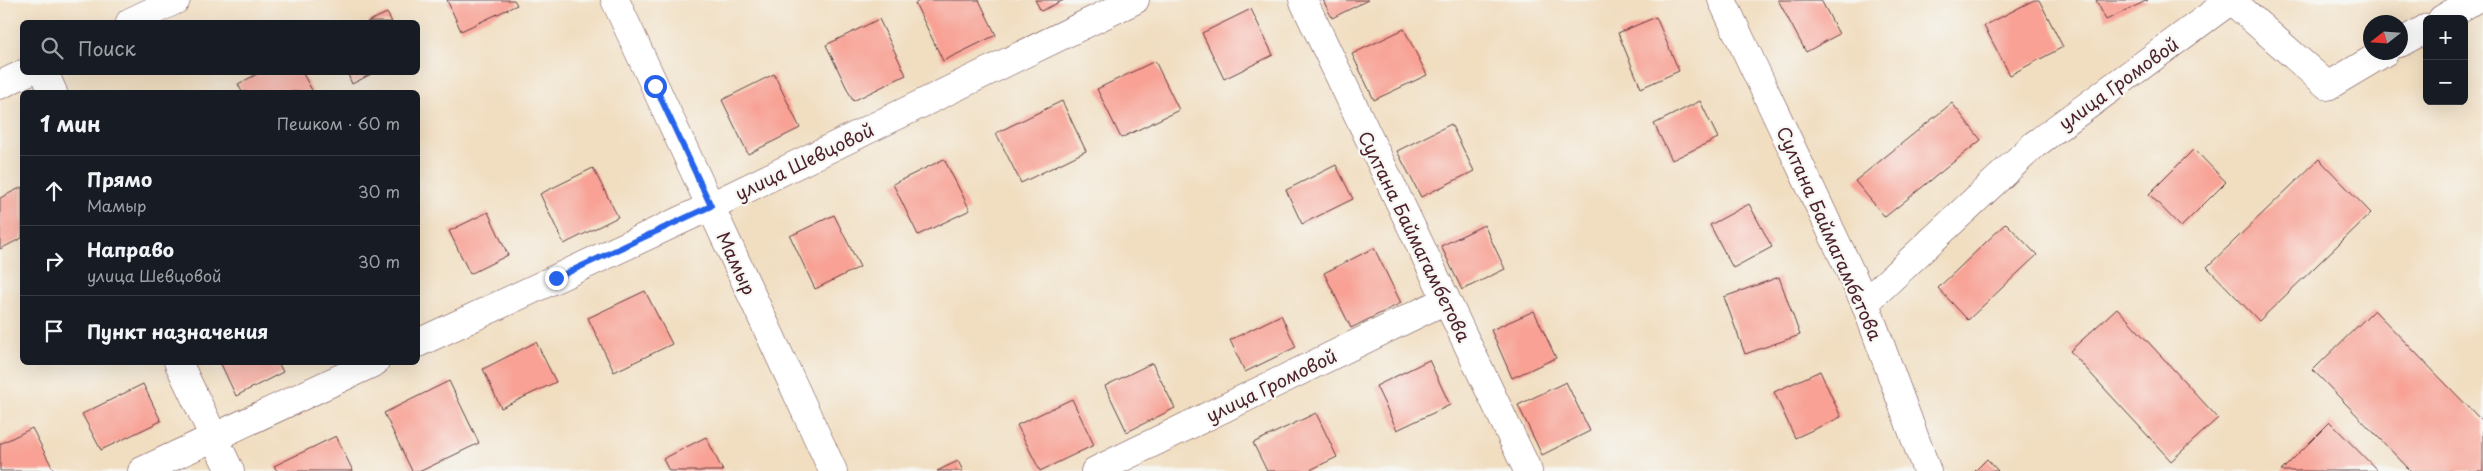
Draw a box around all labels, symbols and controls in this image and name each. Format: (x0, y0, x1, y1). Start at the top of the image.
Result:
north arrow (2363, 15, 2408, 60)
map controls (2423, 15, 2468, 105)
button: + (2423, 15, 2468, 60)
search box (20, 20, 420, 75)
street label: улица Громовой (2052, 30, 2184, 136)
icon: search (38, 34, 66, 62)
text: Поиск (78, 34, 136, 62)
button: − (2423, 60, 2468, 105)
route start (644, 75, 667, 98)
text: 1 мин (40, 107, 101, 139)
text: Пешком · 60 m (277, 111, 400, 135)
street label: улица Шевцовой (730, 116, 878, 206)
street label: Султана Баймагамбетова (1771, 122, 1890, 345)
street label: Султана Баймагамбетова (1352, 126, 1478, 347)
text: Прямо (87, 165, 152, 193)
icon: ahead (40, 177, 68, 205)
text: 30 m (358, 179, 400, 203)
text: Мамыр (87, 193, 147, 217)
street label: Мамыр (711, 227, 763, 299)
text: Направо (87, 235, 174, 263)
icon: right (40, 247, 68, 275)
text: 30 m (358, 249, 400, 273)
text: улица Шевцовой (87, 263, 222, 287)
route end (545, 267, 568, 290)
icon: arrive (40, 317, 68, 345)
text: Пункт назначения (87, 317, 268, 345)
street label: улица Громовой (1201, 342, 1341, 428)

